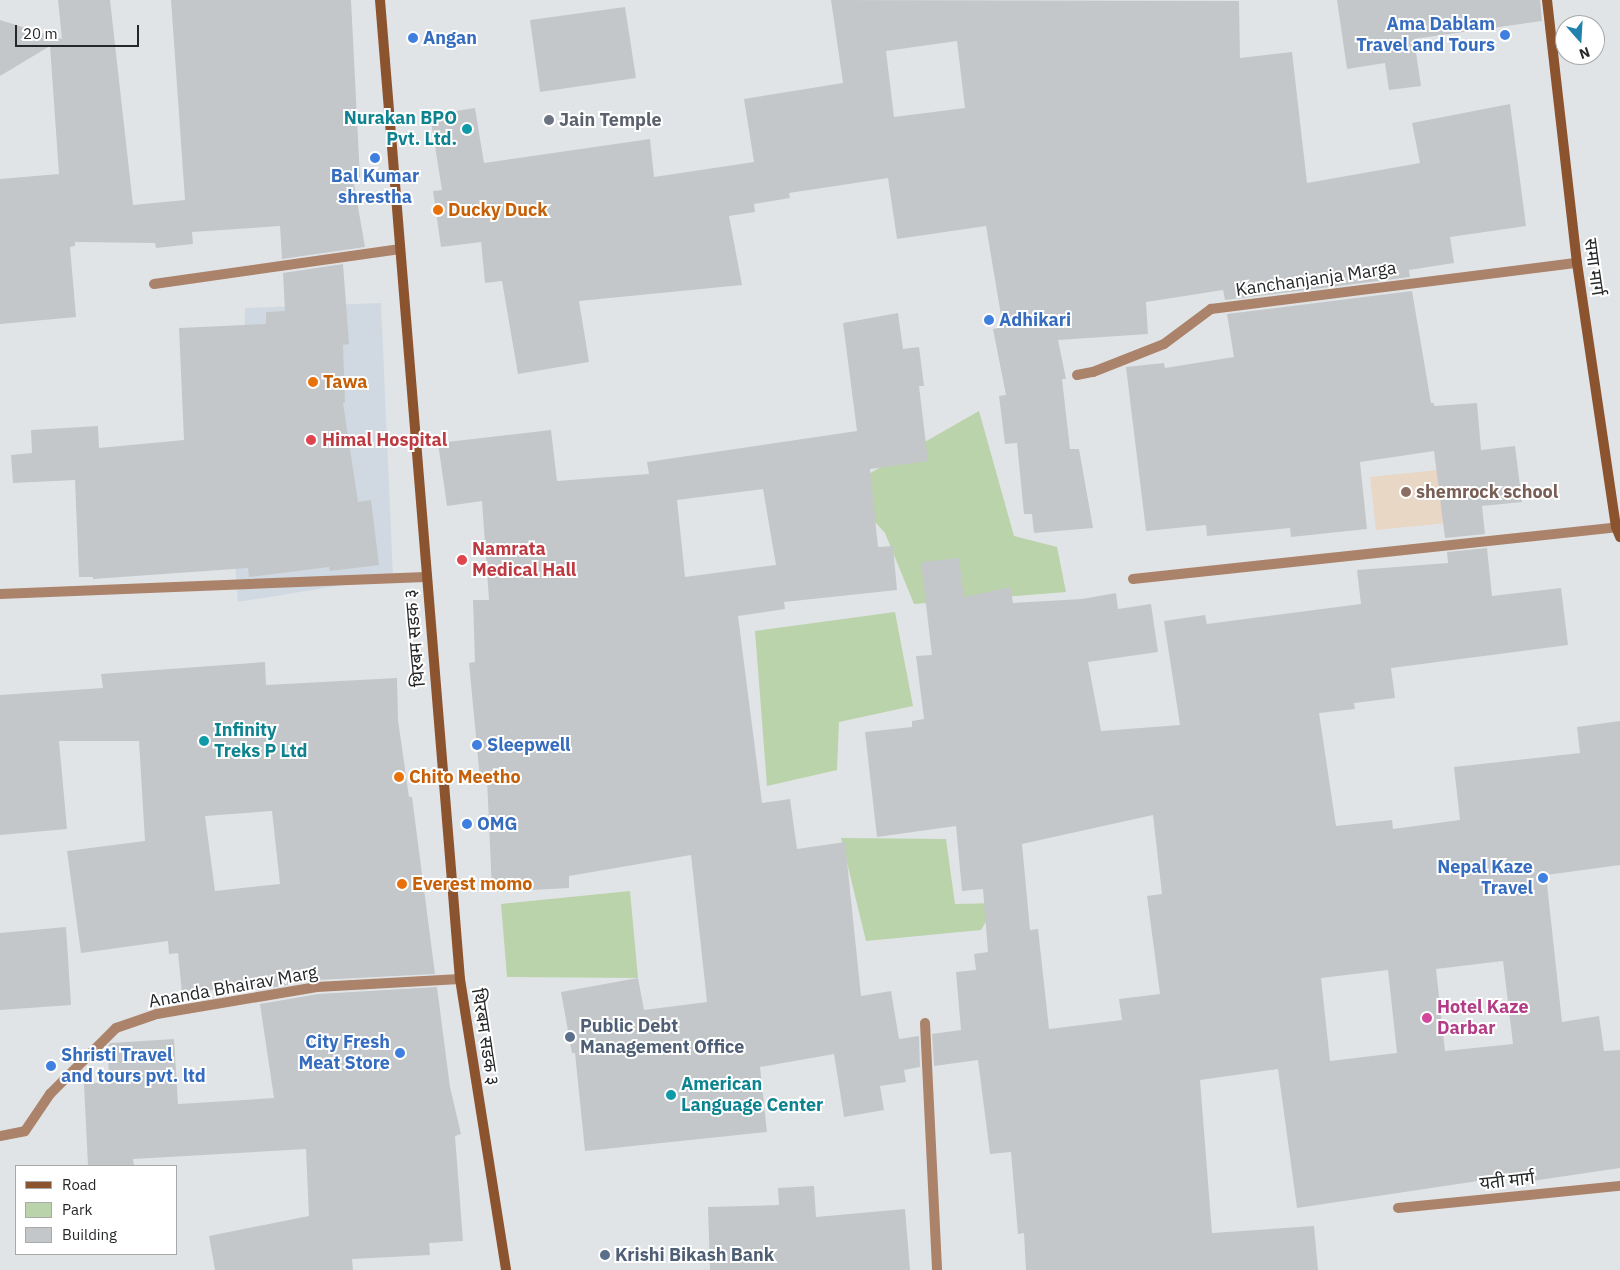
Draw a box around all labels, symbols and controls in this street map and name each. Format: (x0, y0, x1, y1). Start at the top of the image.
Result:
place label: Ama Dablam Travel and Tours (1356, 14, 1495, 56)
scale bar (18, 15, 141, 47)
north arrow (1555, 15, 1605, 65)
text: 20 m (23, 24, 58, 43)
place label: Angan (423, 27, 477, 49)
marker: Ama Dablam Travel and Tours (1499, 29, 1511, 41)
marker: Angan (407, 32, 419, 44)
text: N (1577, 43, 1592, 63)
place label: Nurakan BPO Pvt. Ltd. (344, 108, 457, 150)
place label: Jain Temple (559, 109, 661, 131)
marker: Jain Temple (543, 114, 555, 126)
marker: Nurakan BPO Pvt. Ltd. (461, 123, 473, 135)
marker: Bal Kumar shrestha (369, 152, 381, 164)
place label: Bal Kumar shrestha (331, 166, 419, 208)
place label: Ducky Duck (448, 199, 548, 221)
marker: Ducky Duck (432, 204, 444, 216)
street label: समा मार्ग (1579, 237, 1609, 297)
street label: Kanchanjanja Marga (1234, 257, 1398, 301)
place label: Adhikari (999, 309, 1071, 331)
marker: Adhikari (983, 314, 995, 326)
place label: Tawa (323, 371, 368, 393)
marker: Tawa (307, 376, 319, 388)
place label: Himal Hospital (322, 429, 447, 451)
marker: Himal Hospital (304, 433, 318, 447)
place label: shemrock school (1416, 481, 1558, 503)
marker: shemrock school (1400, 486, 1412, 498)
place label: Namrata Medical Hall (472, 539, 576, 582)
marker: Namrata Medical Hall (456, 554, 468, 566)
street label: थिरबम सडक ३ (400, 588, 430, 688)
place label: Infinity Treks P Ltd (214, 720, 308, 762)
place label: Sleepwell (487, 734, 571, 756)
marker: Infinity Treks P Ltd (198, 735, 210, 747)
marker: Sleepwell (471, 739, 483, 751)
place label: Chito Meetho (409, 766, 521, 788)
marker: Chito Meetho (393, 771, 405, 783)
place label: OMG (477, 813, 518, 835)
marker: OMG (461, 818, 473, 830)
place label: Nepal Kaze Travel (1437, 857, 1533, 900)
marker: Nepal Kaze Travel (1537, 872, 1549, 884)
place label: Everest momo (412, 873, 532, 895)
marker: Everest momo (396, 878, 408, 890)
street label: Ananda Bhairav Marg (147, 962, 319, 1012)
street label: थिरबम सडक ३ (467, 987, 503, 1087)
place label: Hotel Kaze Darbar (1437, 997, 1529, 1040)
marker: Hotel Kaze Darbar (1421, 1012, 1433, 1024)
place label: Public Debt Management Office (580, 1016, 744, 1058)
marker: Public Debt Management Office (564, 1031, 576, 1043)
place label: City Fresh Meat Store (298, 1032, 390, 1074)
place label: Shristi Travel and tours pvt. ltd (61, 1045, 206, 1088)
marker: City Fresh Meat Store (394, 1047, 406, 1059)
marker: Shristi Travel and tours pvt. ltd (45, 1060, 57, 1072)
place label: American Language Center (681, 1074, 823, 1116)
marker: American Language Center (665, 1089, 677, 1101)
legend (15, 1165, 178, 1255)
street label: यती मार्ग (1478, 1167, 1536, 1195)
text: Road (62, 1175, 97, 1194)
text: Park (62, 1200, 92, 1219)
text: Building (62, 1225, 117, 1244)
place label: Krishi Bikash Bank (615, 1244, 774, 1266)
marker: Krishi Bikash Bank (599, 1249, 611, 1261)

